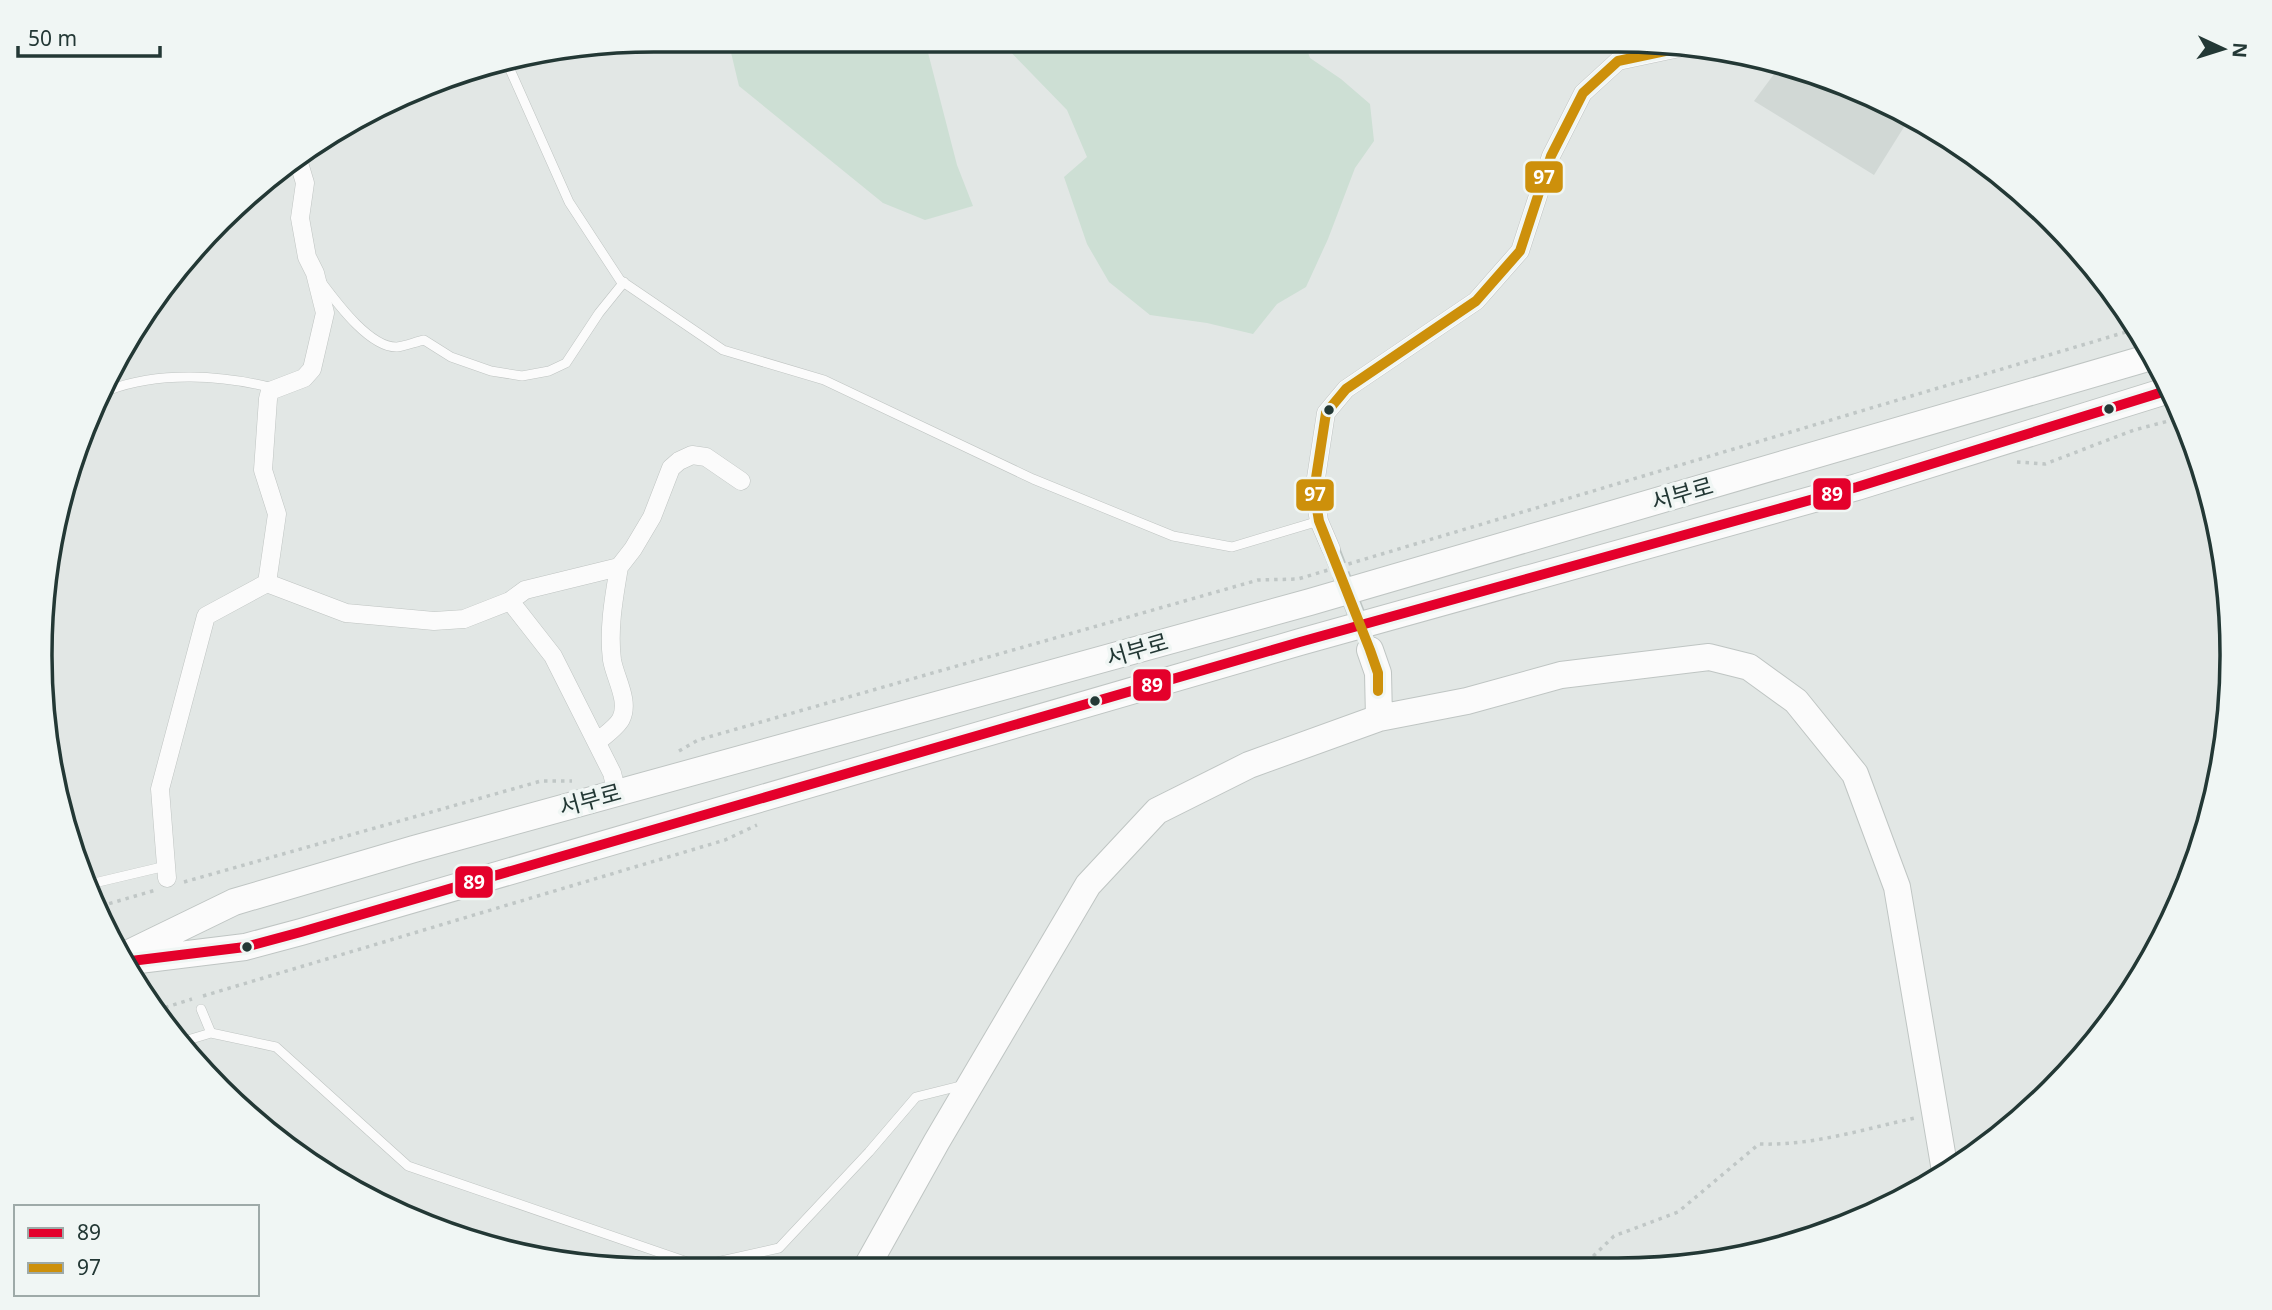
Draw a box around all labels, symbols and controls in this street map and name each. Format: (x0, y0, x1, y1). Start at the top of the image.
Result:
scale bar (18, 14, 159, 58)
north arrow (2188, 14, 2258, 84)
text: 50 m (28, 24, 77, 52)
text: N (2226, 42, 2253, 59)
line badge: 97 (1524, 160, 1564, 194)
text: 97 (1533, 164, 1555, 190)
unlabelled marker (2102, 402, 2116, 416)
unlabelled marker (1322, 403, 1336, 417)
street label: 서부로 (1647, 469, 1717, 517)
line badge: 89 (1812, 477, 1852, 511)
line badge: 97 (1295, 478, 1335, 512)
text: 97 (1304, 481, 1326, 507)
text: 89 (1821, 481, 1843, 507)
street label: 서부로 (1102, 625, 1172, 673)
line badge: 89 (1132, 668, 1172, 702)
text: 89 (1141, 672, 1163, 698)
unlabelled marker (1088, 694, 1102, 708)
street label: 서부로 (555, 775, 625, 823)
line badge: 89 (454, 865, 494, 899)
text: 89 (463, 869, 485, 895)
unlabelled marker (240, 940, 254, 954)
legend (14, 1205, 259, 1296)
text: 89 (77, 1218, 101, 1246)
text: 97 (77, 1253, 101, 1281)

